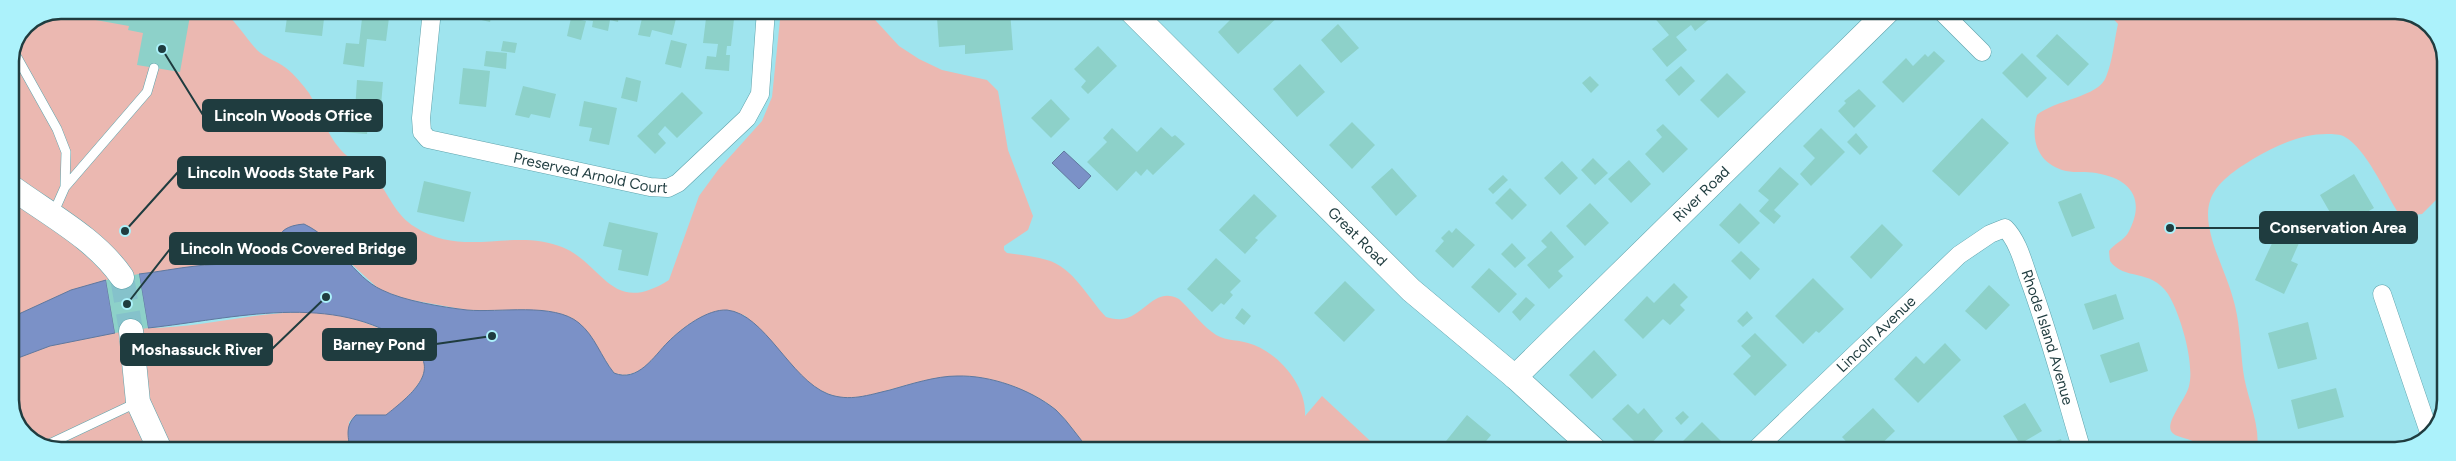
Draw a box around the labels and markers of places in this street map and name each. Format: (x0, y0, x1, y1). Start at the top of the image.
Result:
callout: Lincoln Woods Office (203, 100, 382, 131)
callout: Lincoln Woods State Park (178, 157, 385, 188)
callout: Conservation Area (2260, 212, 2417, 243)
callout: Lincoln Woods Covered Bridge (170, 233, 416, 264)
callout: Barney Pond (323, 329, 436, 360)
callout: Moshassuck River (121, 334, 272, 365)

